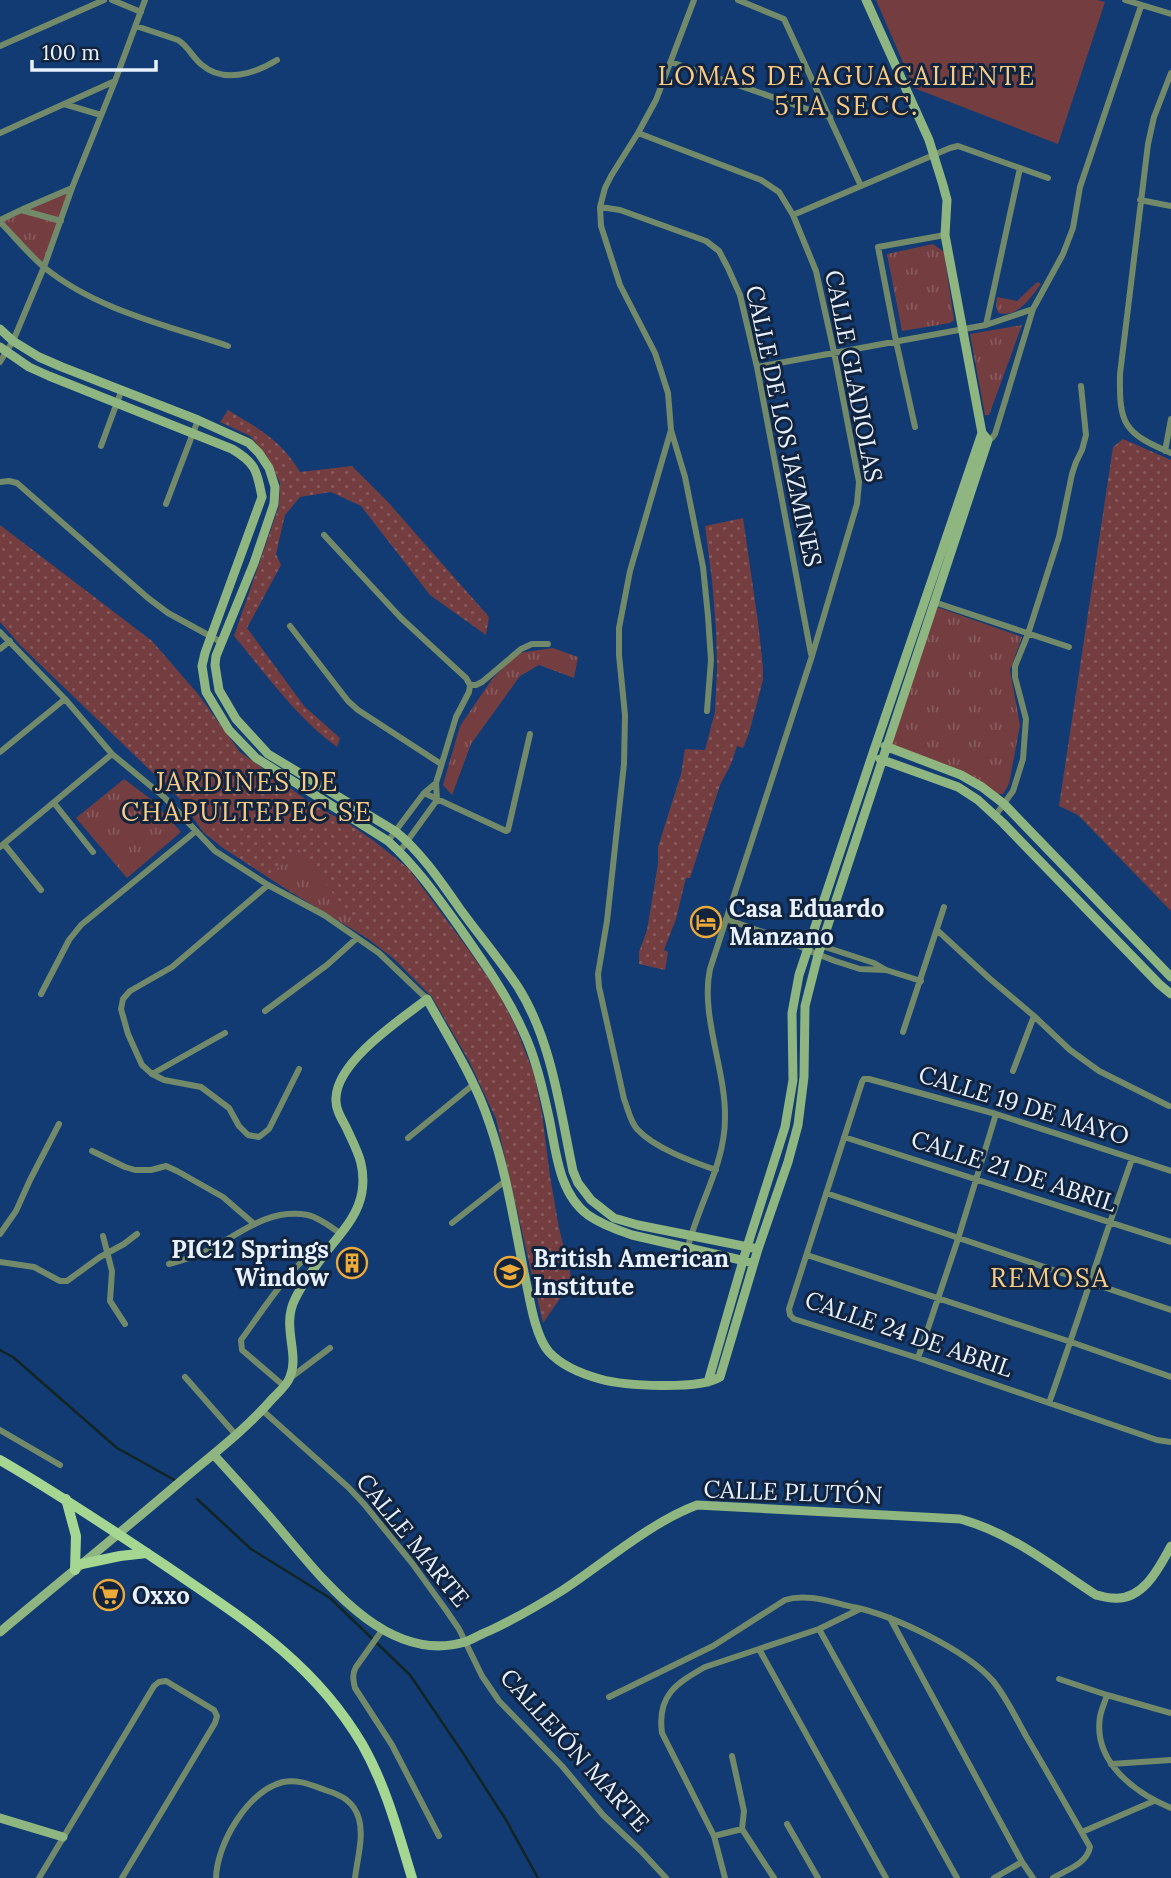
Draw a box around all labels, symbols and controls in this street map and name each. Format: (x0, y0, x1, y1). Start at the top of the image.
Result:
scale bar (32, 28, 156, 72)
text: 100 m (42, 39, 100, 66)
district label: LOMAS DE AGUACALIENTE 5TA SECC. (658, 59, 1036, 122)
street label: CALLE GLADIOLAS (818, 267, 890, 485)
street label: CALLE DE LOS JAZMINES (739, 282, 829, 570)
district label: JARDINES DE CHAPULTEPEC SE (121, 765, 373, 828)
place label: Casa Eduardo Manzano (729, 893, 884, 952)
hotel icon: Casa Eduardo Manzano (689, 905, 723, 939)
street label: CALLE 19 DE MAYO (915, 1058, 1133, 1152)
street label: CALLE 21 DE ABRIL (907, 1123, 1121, 1219)
place label: PIC12 Springs Window (171, 1234, 330, 1293)
place label: British American Institute (533, 1243, 729, 1302)
building icon: PIC12 Springs Window (335, 1246, 369, 1280)
school or university icon: British American Institute (493, 1255, 527, 1289)
district label: REMOSA (990, 1261, 1110, 1294)
street label: CALLE 24 DE ABRIL (801, 1284, 1017, 1384)
street label: CALLE MARTE (350, 1467, 476, 1613)
street label: CALLE PLUTÓN (703, 1473, 883, 1511)
supermarket icon: Oxxo (92, 1578, 126, 1612)
place label: Oxxo (132, 1580, 190, 1611)
street label: CALLEJÓN MARTE (494, 1662, 656, 1838)

